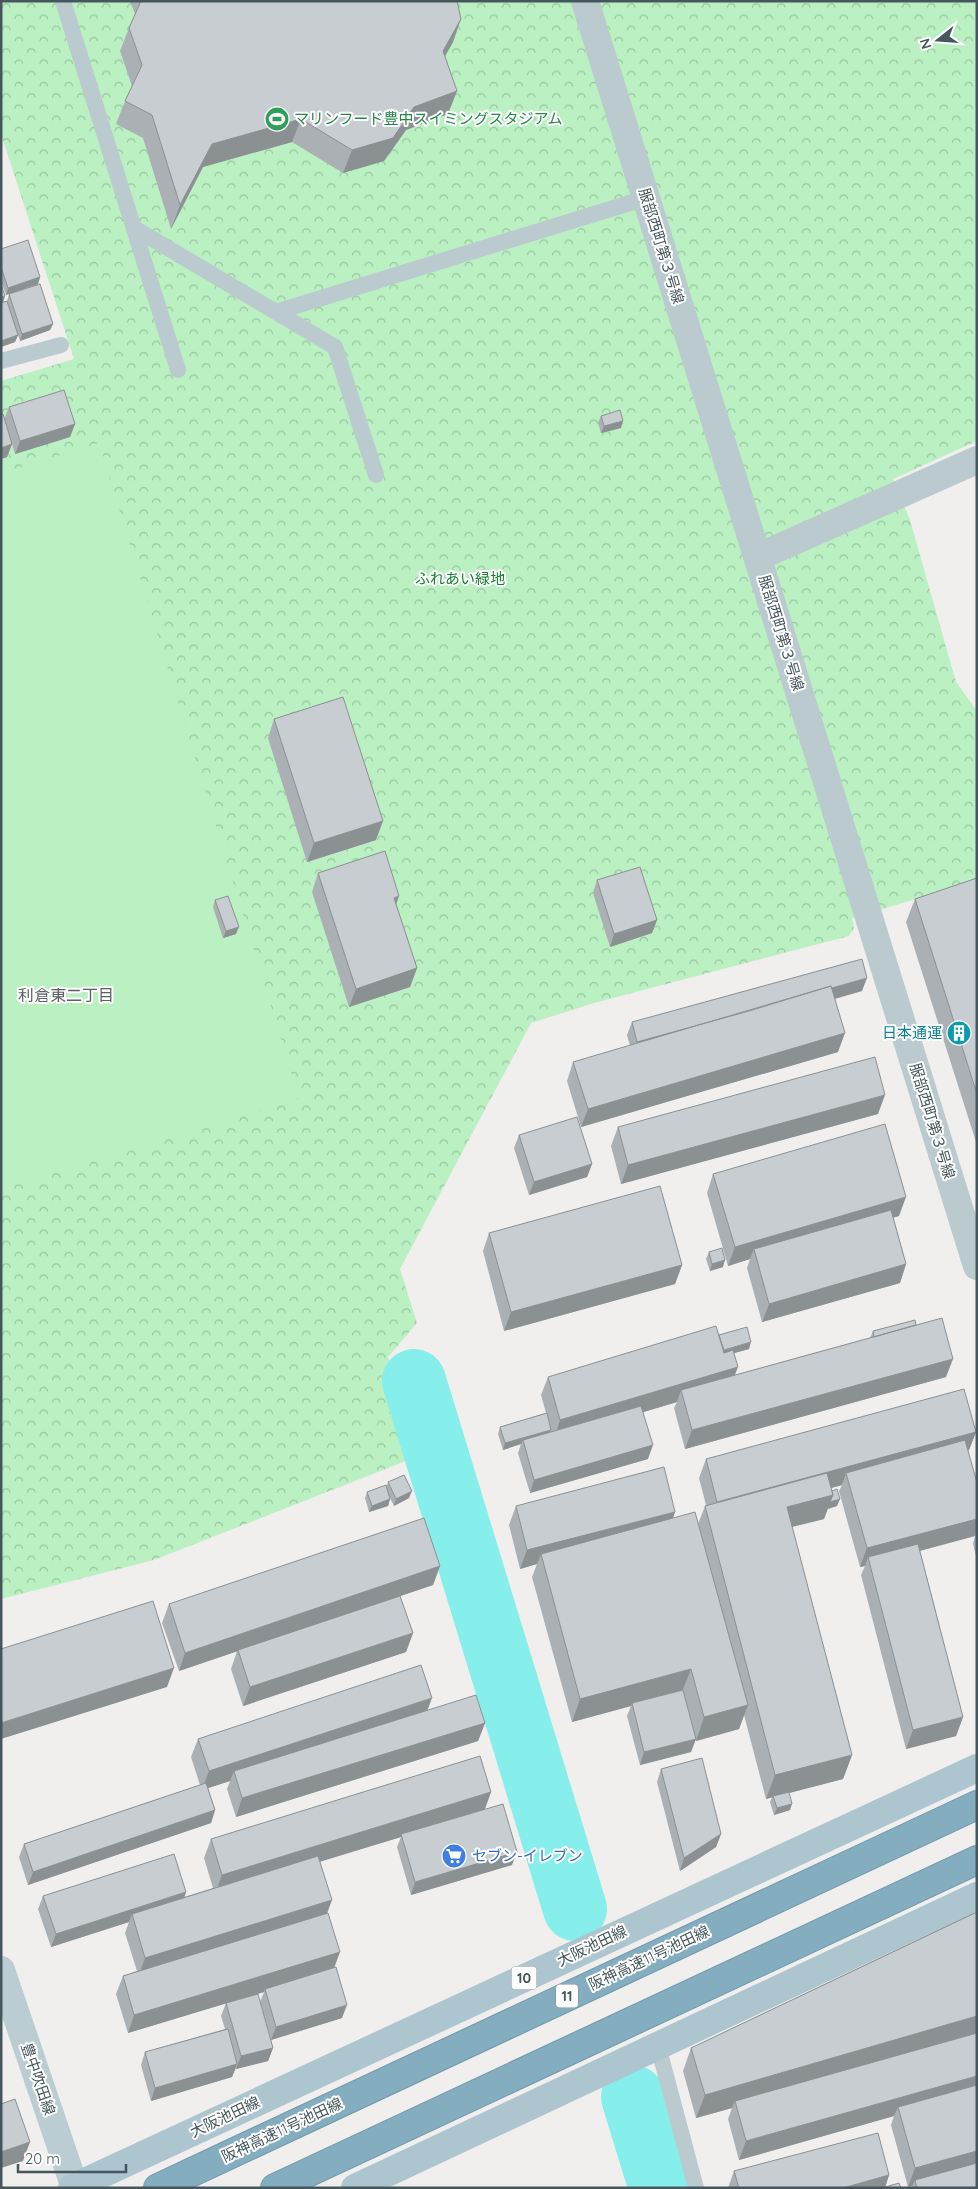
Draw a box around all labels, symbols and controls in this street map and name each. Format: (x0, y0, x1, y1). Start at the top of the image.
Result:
north arrow (913, 15, 963, 65)
text: N (915, 36, 936, 51)
sports icon: マリンフード豊中スイミングスタジアム (264, 106, 290, 132)
place label: マリンフード豊中スイミングスタジアム (294, 109, 563, 128)
street label: 服部西町第３号線 (635, 186, 688, 306)
park label: ふれあい緑地 (415, 569, 505, 588)
street label: 服部西町第３号線 (755, 573, 808, 693)
district label: 利倉東二丁目 (18, 985, 114, 1005)
building icon: 日本通運 (946, 1020, 972, 1046)
place label: 日本通運 (882, 1023, 942, 1042)
street label: 服部西町第３号線 (906, 1061, 959, 1181)
supermarket icon: セブン-イレブン (441, 1843, 467, 1869)
place label: セブン-イレブン (472, 1846, 583, 1865)
street label: 大阪池田線 (554, 1921, 630, 1970)
street label: 阪神高速11号池田線 (585, 1921, 712, 1994)
road number: 10 (512, 1966, 536, 1990)
road number: 11 (556, 1984, 578, 2008)
street label: 豊中吹田線 (17, 2040, 60, 2117)
street label: 大阪池田線 (187, 2092, 263, 2141)
street label: 阪神高速11号池田線 (218, 2093, 345, 2166)
scale bar (18, 2142, 125, 2174)
text: 20 m (25, 2149, 60, 2168)

